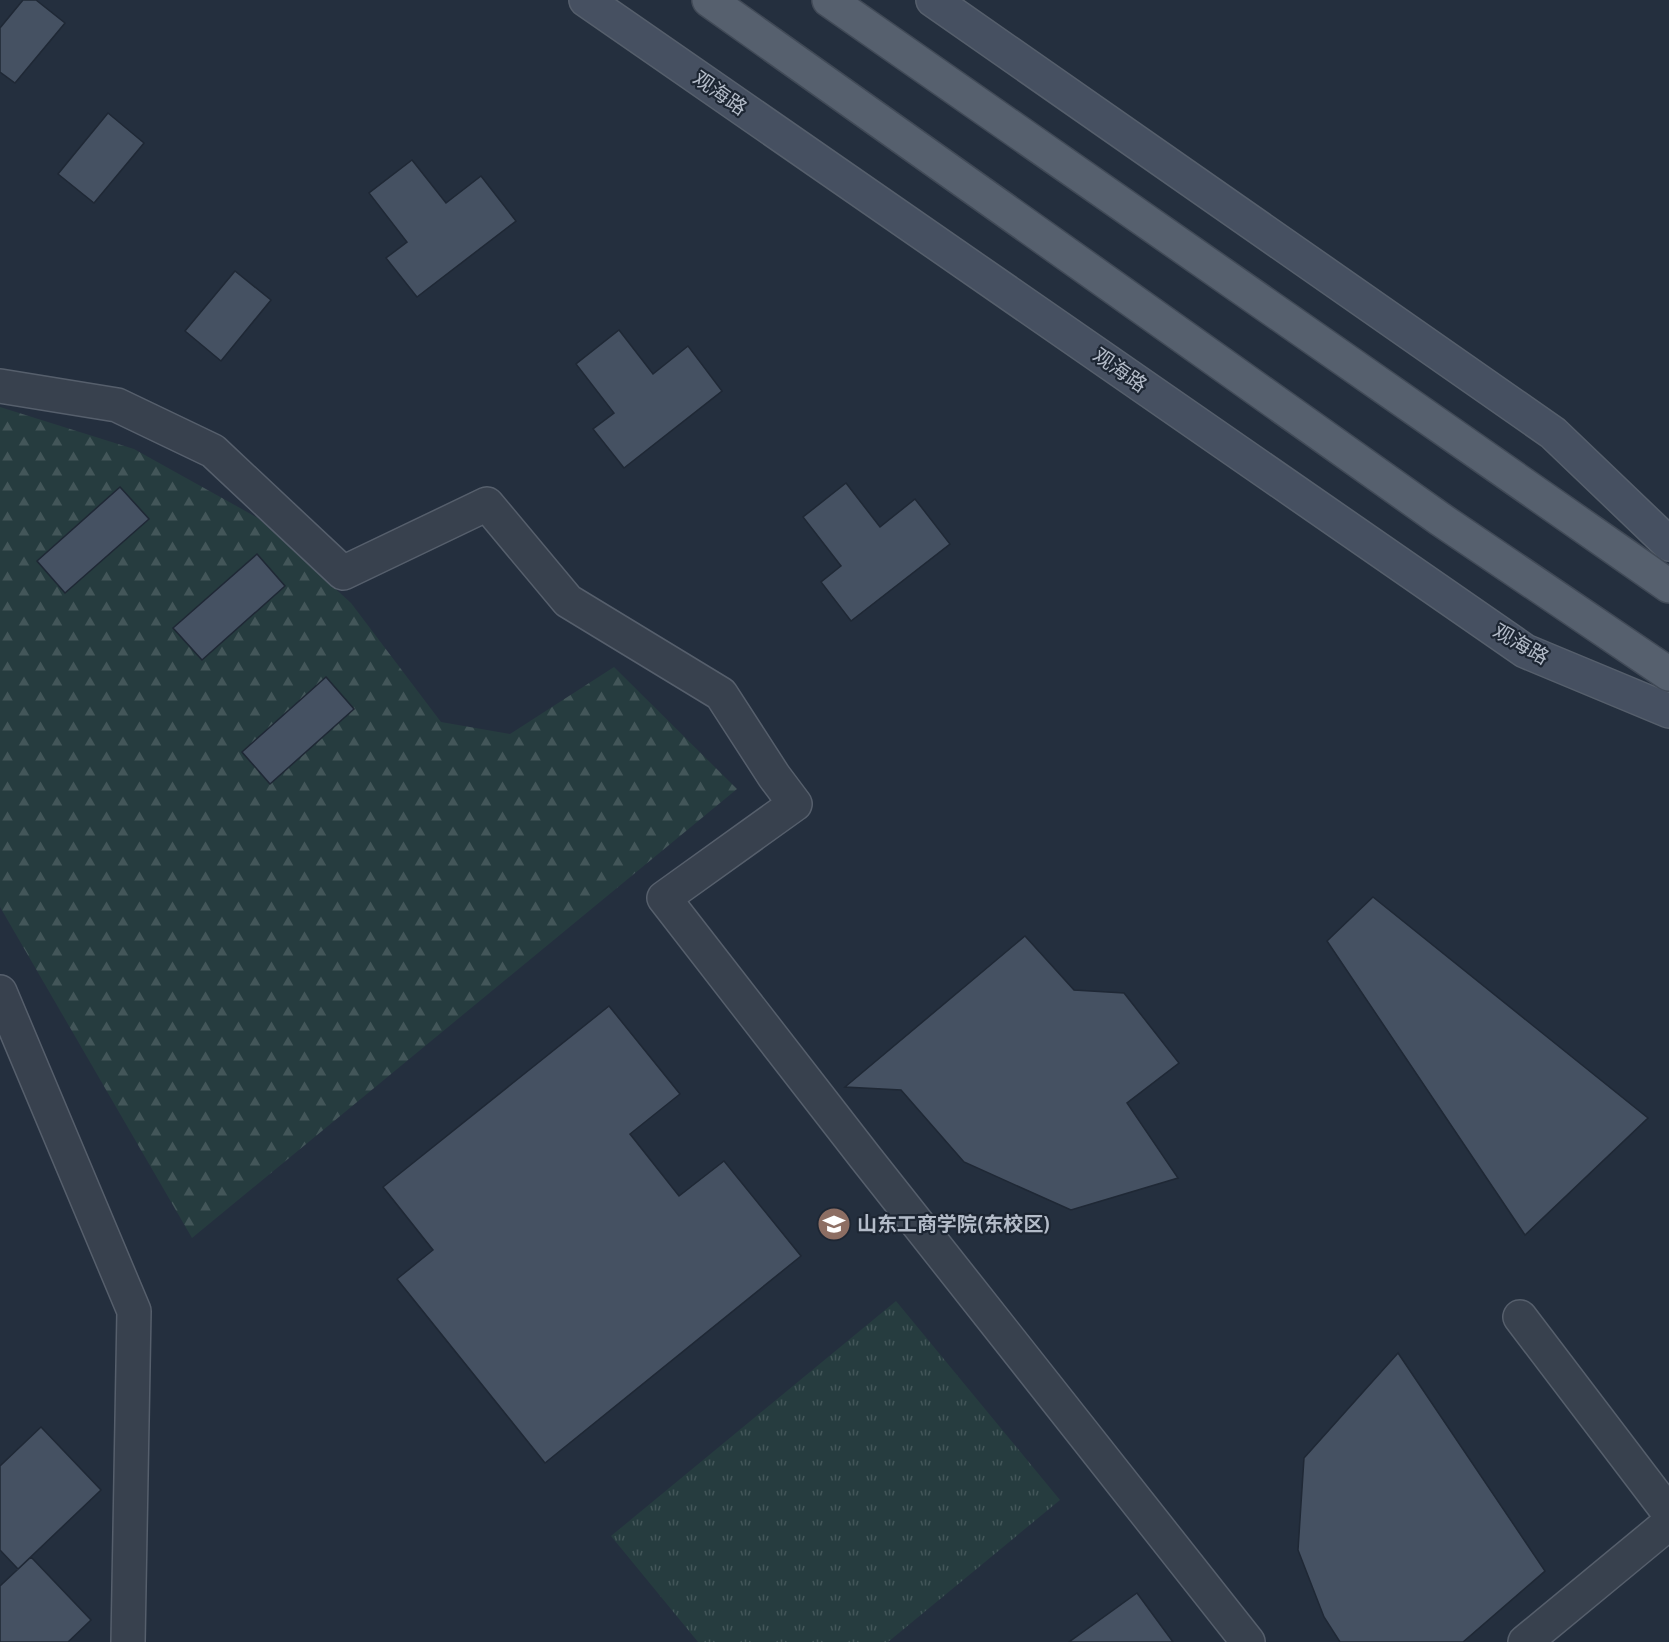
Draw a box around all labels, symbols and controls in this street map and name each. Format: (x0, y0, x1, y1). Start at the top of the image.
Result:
street label: 观海路 (689, 66, 751, 120)
street label: 观海路 (1089, 343, 1151, 397)
street label: 观海路 (1489, 619, 1553, 669)
school or university icon: 山东工商学院(东校区) (816, 1206, 852, 1242)
place label: 山东工商学院(东校区) (857, 1212, 1050, 1236)

